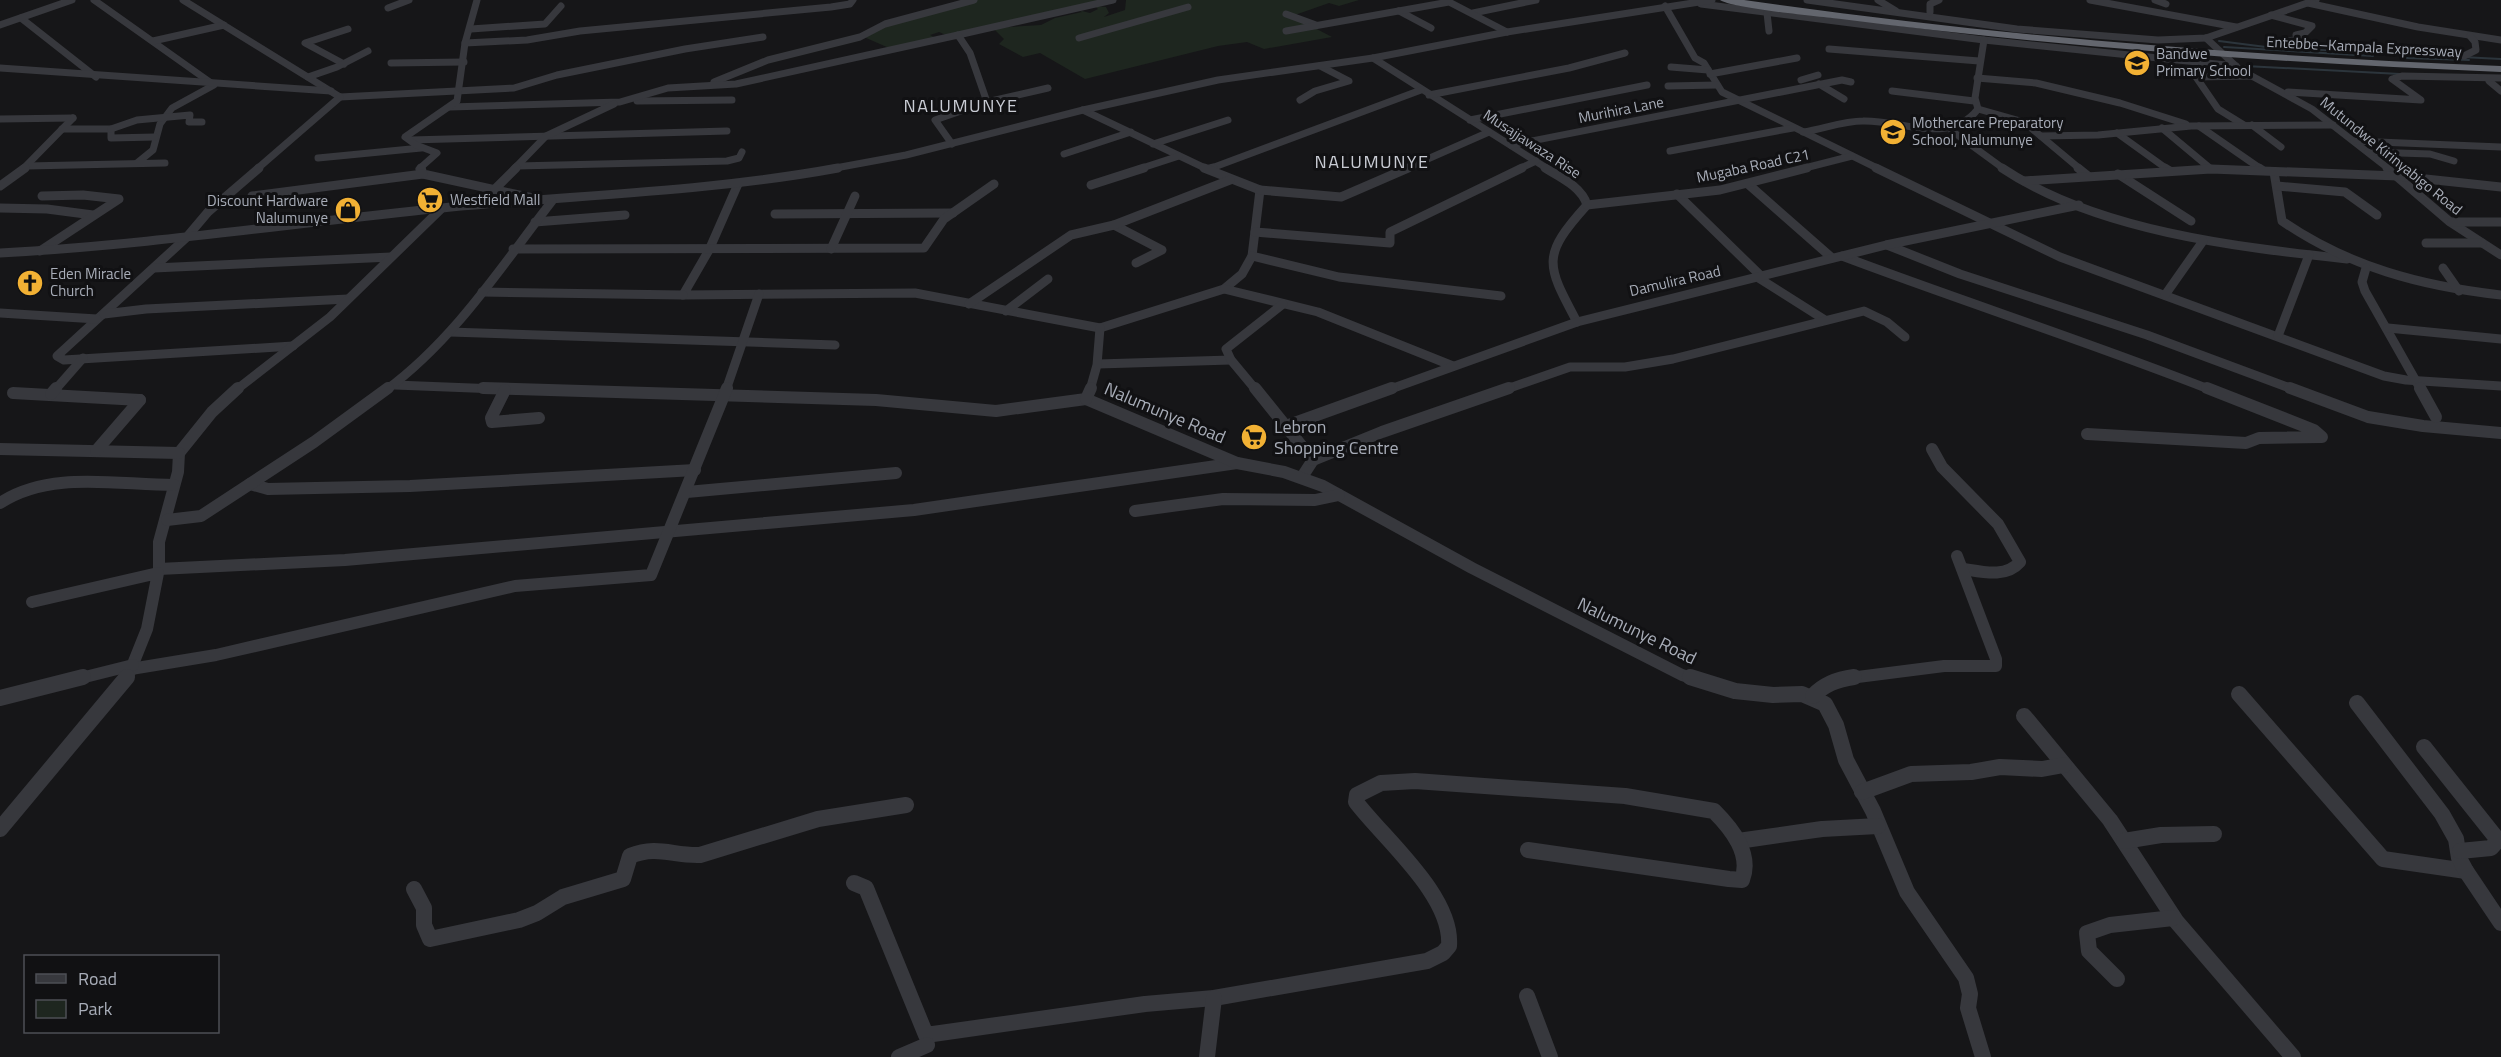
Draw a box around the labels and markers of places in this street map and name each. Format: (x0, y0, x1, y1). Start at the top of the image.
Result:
place label: Bandwe Primary School (2156, 42, 2251, 82)
school or university icon: Bandwe Primary School (2122, 48, 2152, 78)
place label: Mothercare Preparatory School, Nalumunye (1912, 111, 2064, 151)
school or university icon: Mothercare Preparatory School, Nalumunye (1878, 117, 1908, 147)
supermarket icon: Westfield Mall (415, 185, 445, 215)
place label: Westfield Mall (450, 188, 540, 211)
place label: Discount Hardware Nalumunye (207, 189, 328, 229)
shop icon: Discount Hardware Nalumunye (333, 195, 363, 225)
place label: Eden Miracle Church (50, 262, 131, 302)
church icon: Eden Miracle Church (15, 268, 45, 298)
place label: Lebron Shopping Centre (1274, 413, 1399, 461)
supermarket icon: Lebron Shopping Centre (1239, 422, 1269, 452)

